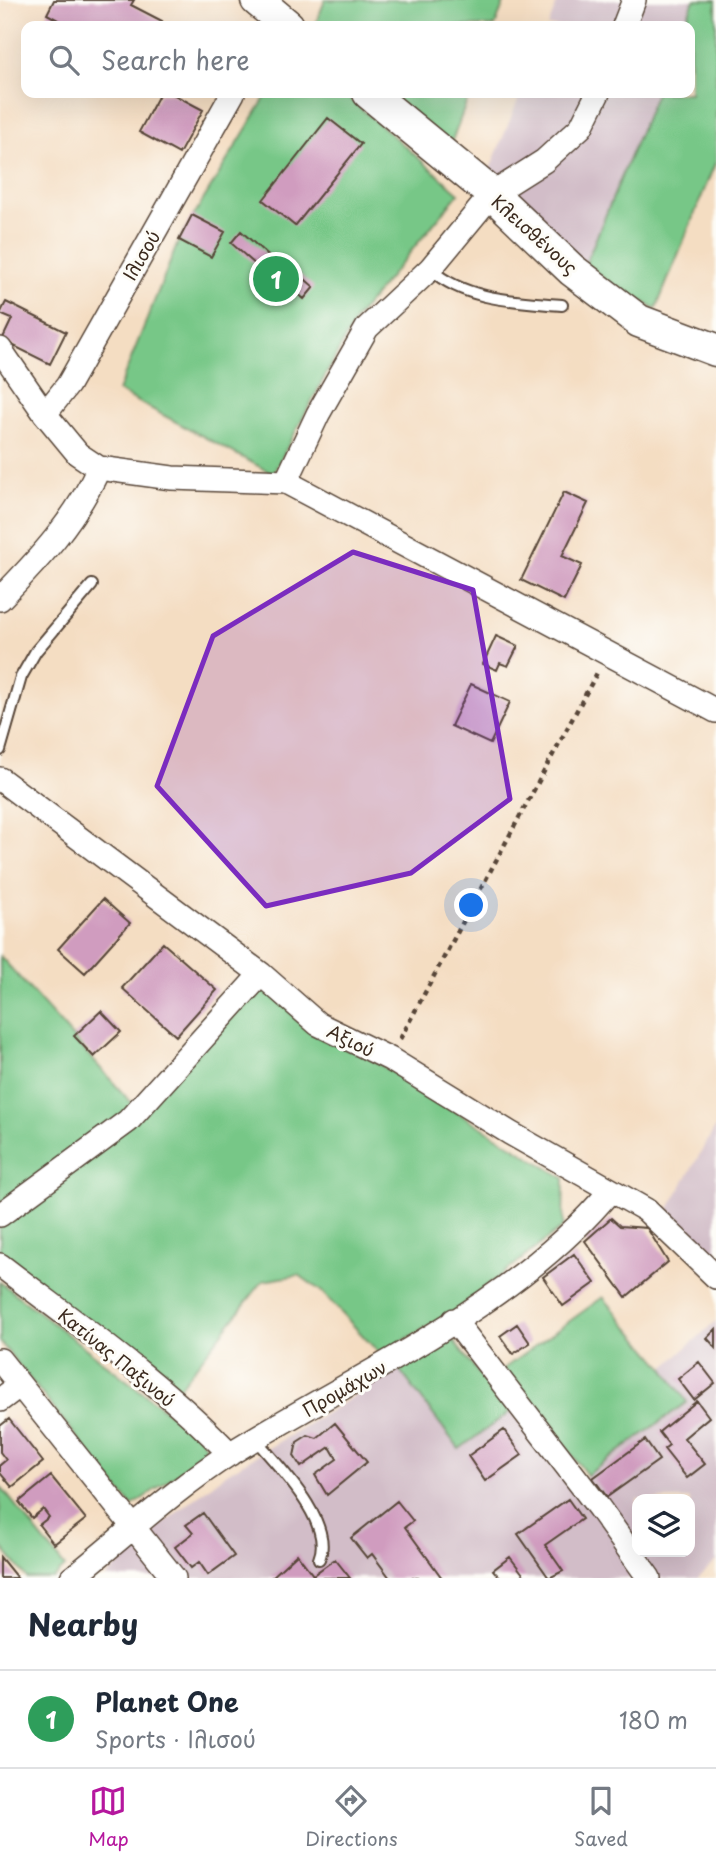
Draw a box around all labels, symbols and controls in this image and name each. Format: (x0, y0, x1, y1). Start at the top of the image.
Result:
search box (21, 21, 695, 98)
text: Search here (101, 40, 250, 79)
icon: search (45, 41, 83, 79)
street label: Κλεισθένους (486, 188, 584, 280)
street label: Ιλισού (116, 225, 166, 285)
pin: 1 (253, 253, 299, 305)
your location (454, 888, 488, 922)
street label: Αξιού (323, 1017, 379, 1063)
street label: Κατίνας Παξινού (53, 1301, 181, 1413)
street label: Προμάχων (297, 1353, 391, 1423)
map controls (632, 1494, 695, 1557)
button: layers (632, 1494, 695, 1557)
text: Nearby (28, 1601, 138, 1646)
text: Planet One (95, 1682, 239, 1721)
text: 1 (46, 1702, 57, 1737)
text: 180 m (619, 1702, 688, 1737)
text: Sports · Ιλισού (95, 1721, 256, 1756)
tab: Map (88, 1782, 129, 1852)
tab: Directions (305, 1782, 398, 1852)
tab: Saved (574, 1782, 628, 1852)

